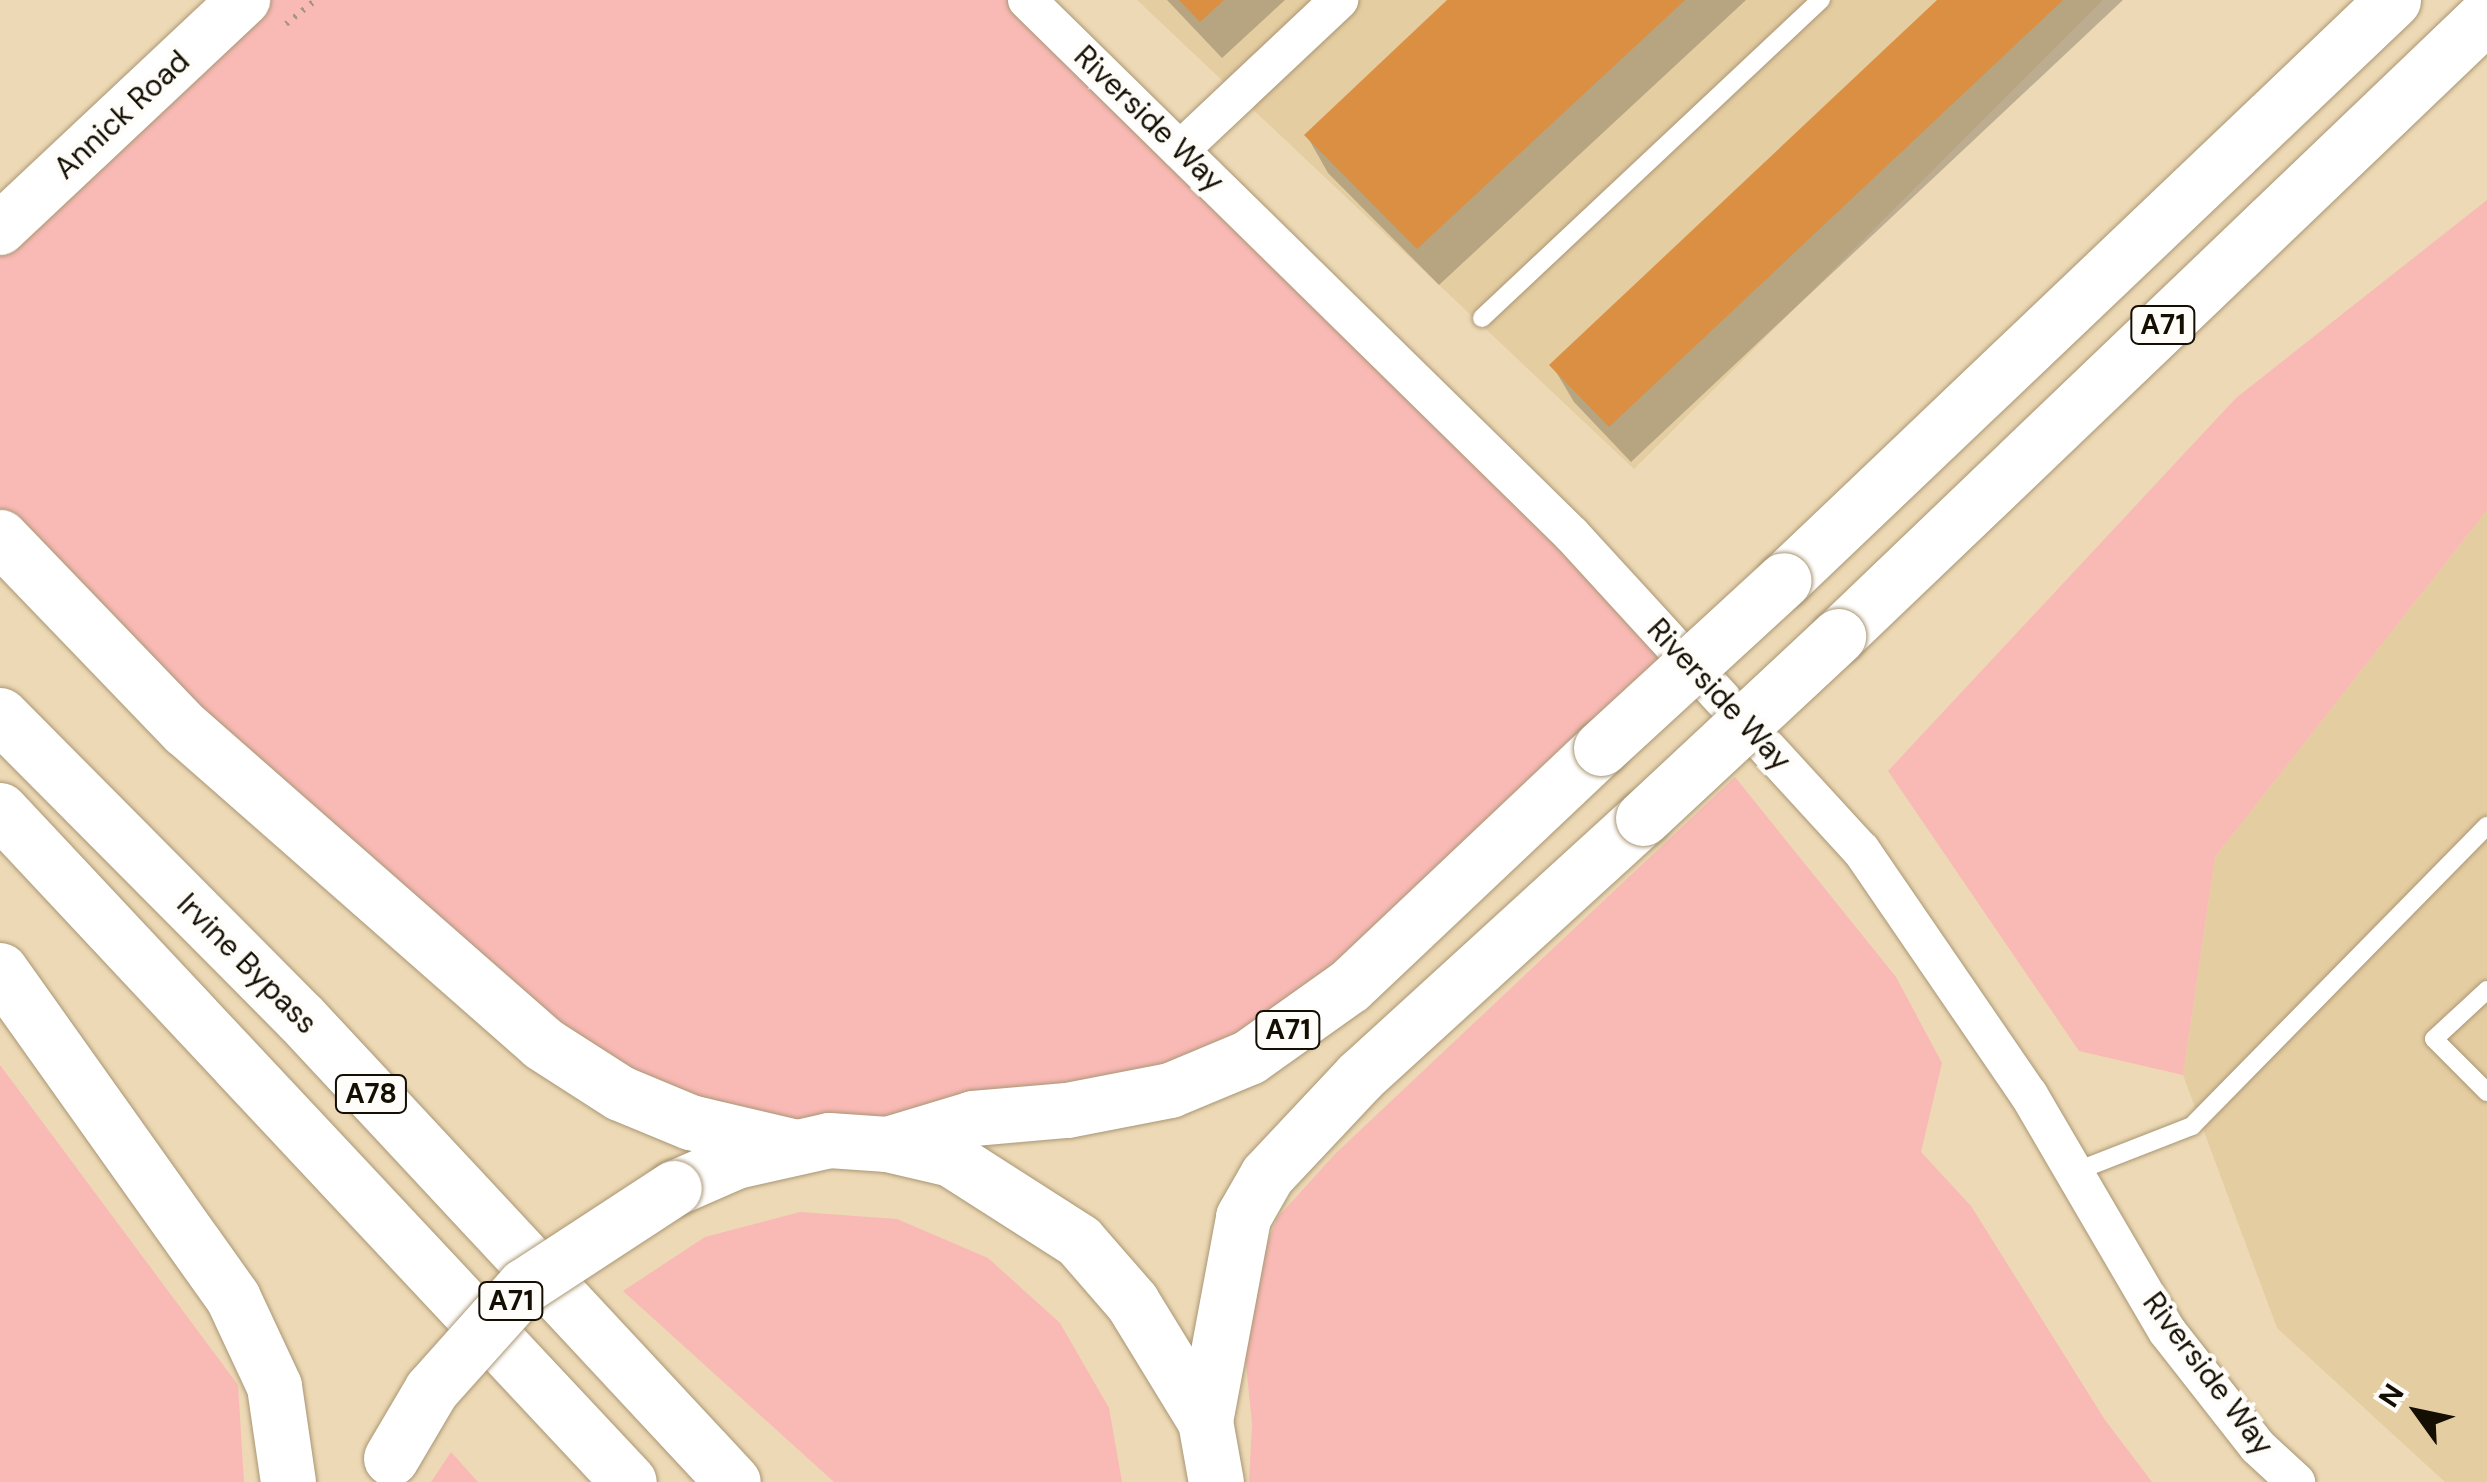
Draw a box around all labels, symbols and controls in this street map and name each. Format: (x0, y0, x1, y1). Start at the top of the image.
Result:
street label: Riverside Way (1067, 39, 1231, 199)
street label: Annick Road (47, 43, 197, 187)
road number: A71 (2128, 302, 2198, 348)
street label: Riverside Way (1640, 612, 1798, 778)
street label: Irvine Bypass (169, 886, 325, 1042)
road number: A71 (1253, 1007, 1323, 1053)
road number: A78 (334, 1071, 408, 1117)
road number: A71 (476, 1278, 546, 1324)
street label: Riverside Way (2135, 1286, 2281, 1462)
north arrow (2367, 1362, 2467, 1462)
text: N (2370, 1377, 2412, 1414)

